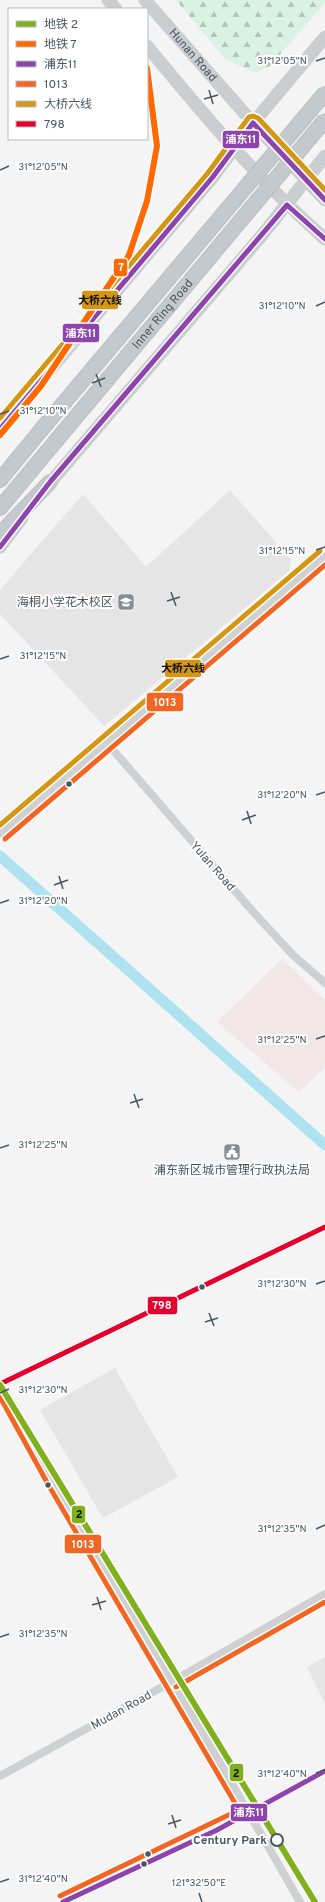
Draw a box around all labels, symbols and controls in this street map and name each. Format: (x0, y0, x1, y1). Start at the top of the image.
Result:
legend (8, 8, 148, 140)
text: 地铁 2 (44, 17, 78, 33)
street label: Hunan Road (165, 25, 220, 86)
text: 地铁 7 (44, 37, 77, 53)
text: 31°12'05"N (257, 55, 307, 68)
text: 浦东11 (44, 57, 77, 73)
text: 1013 (44, 77, 68, 93)
text: 大桥六线 (44, 97, 92, 113)
text: 798 (44, 117, 65, 133)
line badge: 浦东11 (222, 130, 260, 149)
text: 浦东11 (226, 133, 256, 147)
text: 31°12'05"N (18, 161, 68, 174)
line badge: 7 (113, 258, 128, 277)
text: 7 (118, 261, 124, 275)
street label: Inner Ring Road (129, 276, 197, 353)
line badge: 大桥六线 (81, 290, 119, 310)
text: 大桥六线 (78, 294, 122, 308)
text: 31°12'10"N (258, 300, 306, 313)
line badge: 浦东11 (62, 323, 100, 343)
text: 浦东11 (66, 327, 96, 341)
text: 31°12'10"N (19, 405, 67, 418)
text: 31°12'15"N (259, 545, 305, 558)
school or university icon: 海桐小学花木校区 (116, 592, 136, 612)
place label: 海桐小学花木校区 (17, 595, 113, 611)
text: 31°12'15"N (20, 650, 66, 663)
line badge: 大桥六线 (164, 659, 202, 678)
text: 大桥六线 (161, 662, 205, 676)
line badge: 1013 (146, 692, 184, 712)
text: 1013 (154, 696, 176, 710)
unlabelled marker (64, 779, 74, 789)
text: 31°12'20"N (257, 789, 307, 802)
street label: Yulan Road (186, 839, 238, 895)
text: 31°12'20"N (18, 895, 68, 908)
text: 31°12'25"N (257, 1034, 307, 1047)
text: 31°12'25"N (18, 1139, 68, 1152)
public building icon: 浦东新区城市管理行政执法局 (222, 1142, 242, 1162)
place label: 浦东新区城市管理行政执法局 (154, 1163, 310, 1179)
text: 31°12'30"N (257, 1278, 307, 1291)
unlabelled marker (197, 1282, 207, 1292)
line badge: 798 (147, 1296, 178, 1315)
text: 798 (152, 1299, 172, 1313)
text: 31°12'30"N (18, 1384, 68, 1397)
unlabelled marker (43, 1480, 53, 1490)
line badge: 2 (71, 1505, 86, 1524)
text: 2 (76, 1508, 82, 1522)
text: 31°12'35"N (257, 1523, 307, 1536)
line badge: 1013 (64, 1534, 102, 1554)
text: 1013 (72, 1538, 94, 1552)
text: 31°12'35"N (18, 1628, 68, 1641)
street label: Mudan Road (88, 1688, 155, 1734)
line badge: 2 (229, 1763, 244, 1782)
text: 2 (233, 1767, 239, 1781)
text: 31°12'40"N (257, 1768, 307, 1781)
line badge: 浦东11 (230, 1803, 268, 1822)
text: 浦东11 (234, 1806, 264, 1820)
place label: Century Park (193, 1833, 267, 1849)
marker: Century Park (270, 1833, 284, 1847)
unlabelled marker (143, 1849, 153, 1859)
unlabelled marker (139, 1859, 149, 1869)
text: 31°12'40"N (18, 1873, 68, 1886)
text: 121°32'50"E (172, 1877, 226, 1890)

